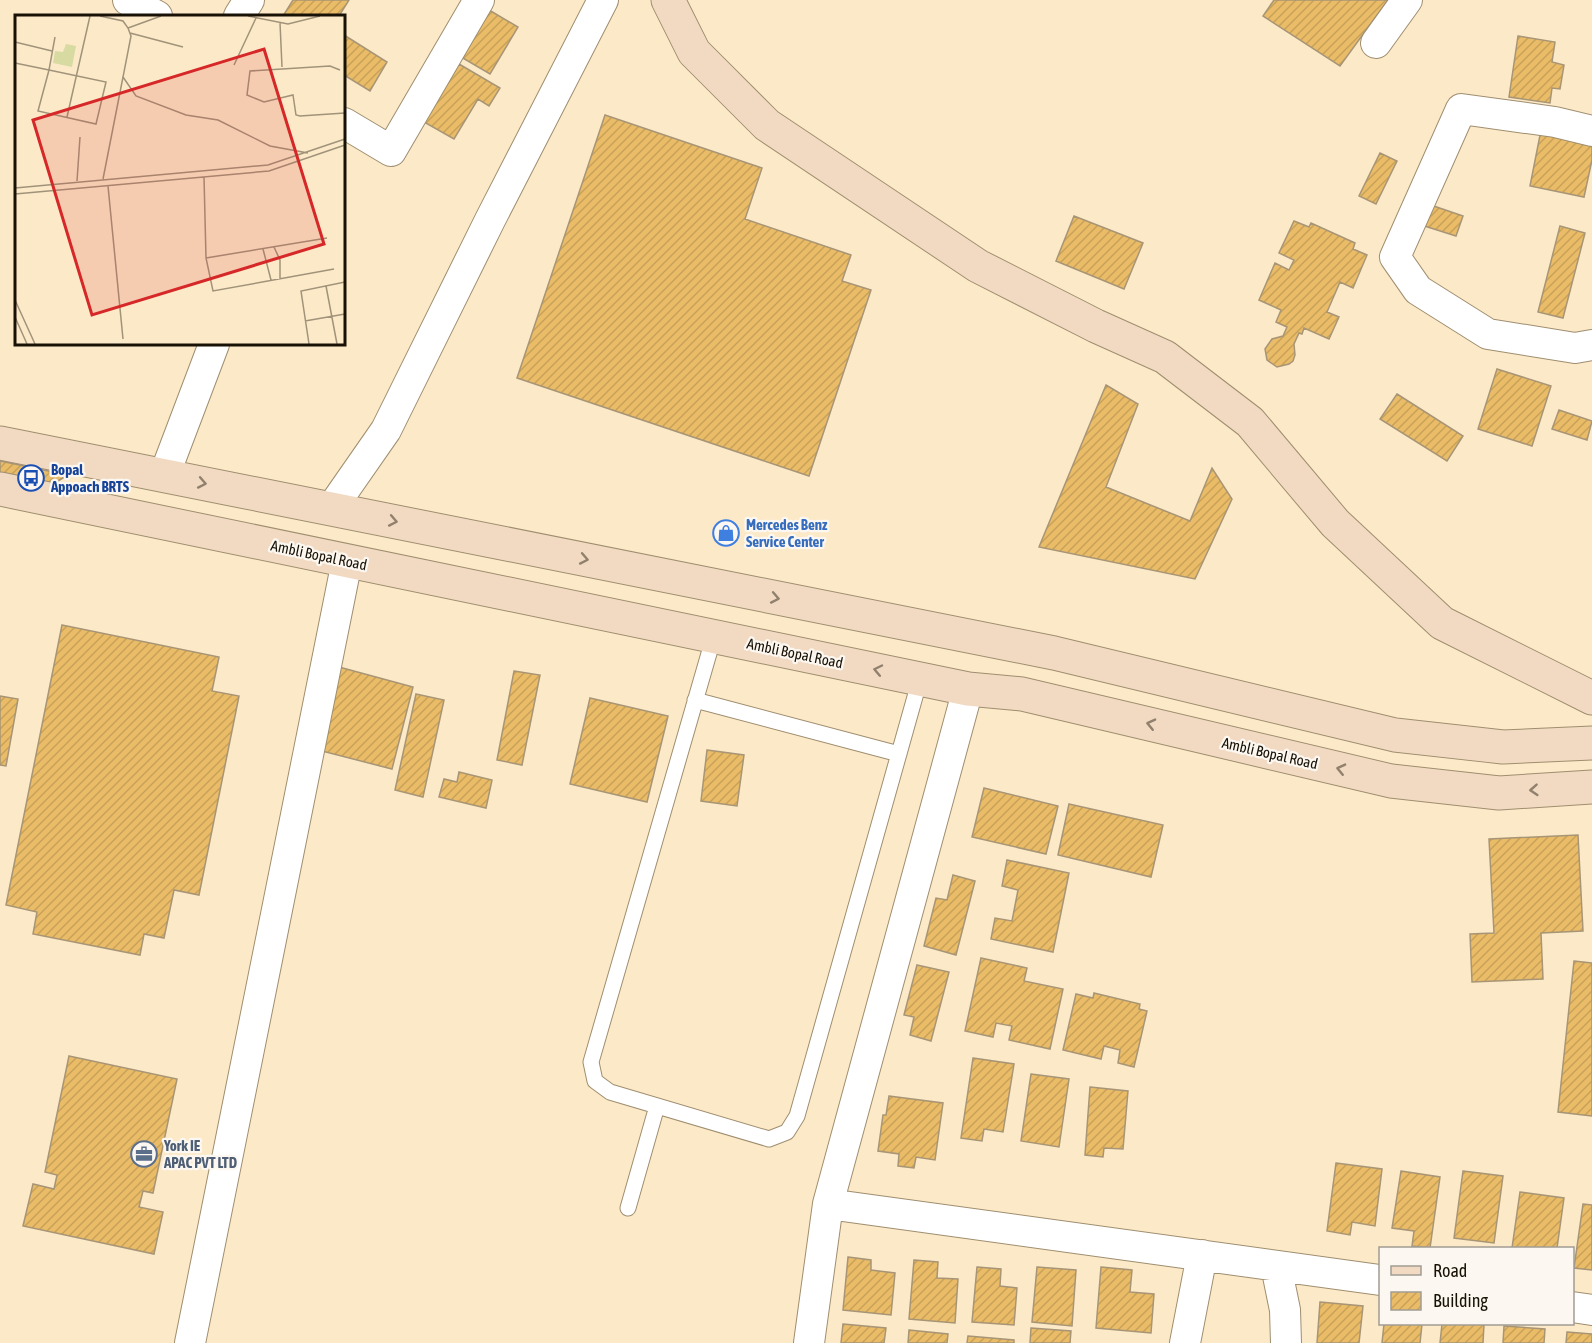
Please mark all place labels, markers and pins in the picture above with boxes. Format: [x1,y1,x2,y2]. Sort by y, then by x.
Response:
place label: Bopal Appoach BRTS [50,461,130,495]
bus stop icon: Bopal Appoach BRTS [16,463,46,493]
place label: Mercedes Benz Service Center [746,516,828,550]
shop icon: Mercedes Benz Service Center [711,518,741,548]
place label: York IE APAC PVT LTD [163,1137,237,1171]
office icon: York IE APAC PVT LTD [129,1139,159,1169]

